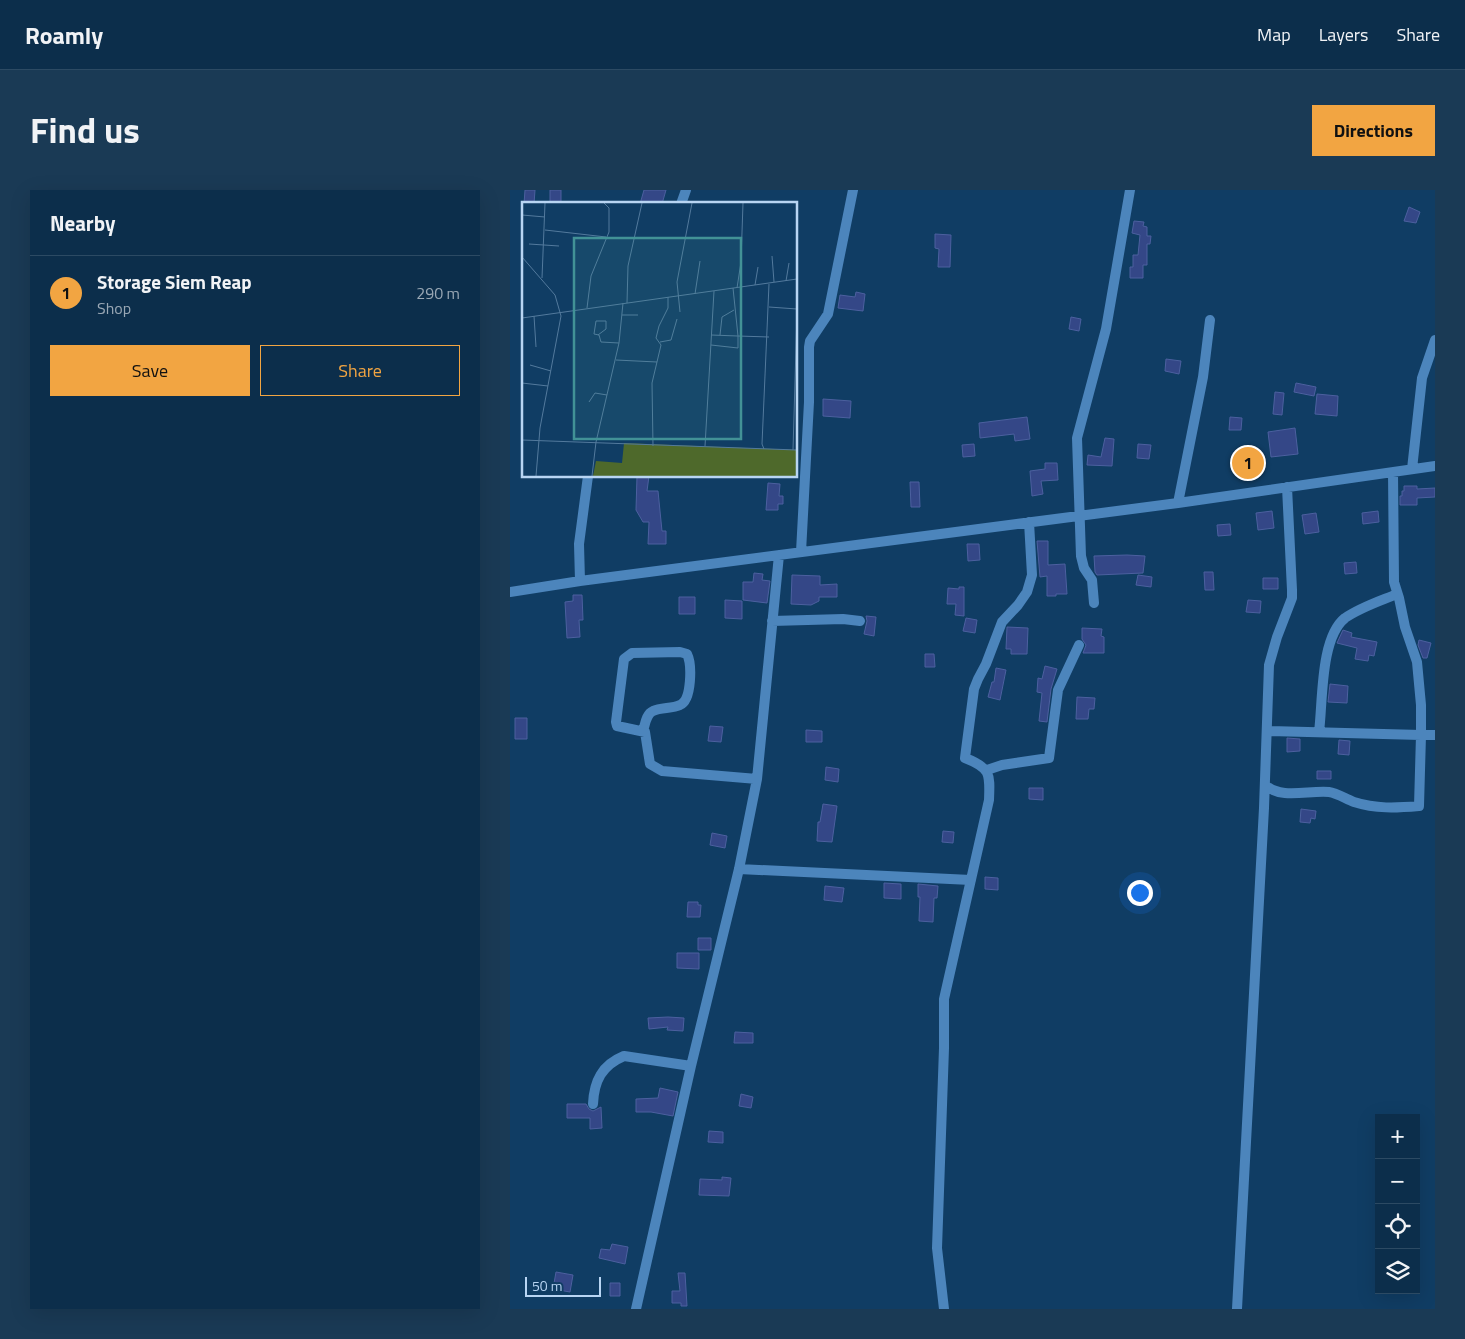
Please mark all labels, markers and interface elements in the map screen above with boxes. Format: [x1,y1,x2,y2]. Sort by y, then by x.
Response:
text: Roamly [25,17,103,53]
text: Map [1257,21,1291,48]
text: Layers [1319,21,1368,48]
text: Share [1396,21,1440,48]
text: Find us [30,103,140,157]
button: Directions [1312,105,1435,156]
inset map [522,202,798,478]
text: Nearby [50,207,115,239]
text: Storage Siem Reap [97,267,251,296]
text: 1 [62,281,70,305]
text: 290 m [416,281,460,305]
text: Shop [97,296,131,320]
button: Save [50,345,250,396]
button: Share [260,345,460,396]
pin: 1 [1232,444,1264,482]
your location [1127,880,1153,906]
map controls [1375,1114,1420,1294]
button: + [1375,1114,1420,1159]
button: − [1375,1159,1420,1204]
button: locate [1375,1204,1420,1249]
button: layers [1375,1249,1420,1294]
scale bar [525,1274,601,1297]
text: 50 m [532,1275,562,1296]

